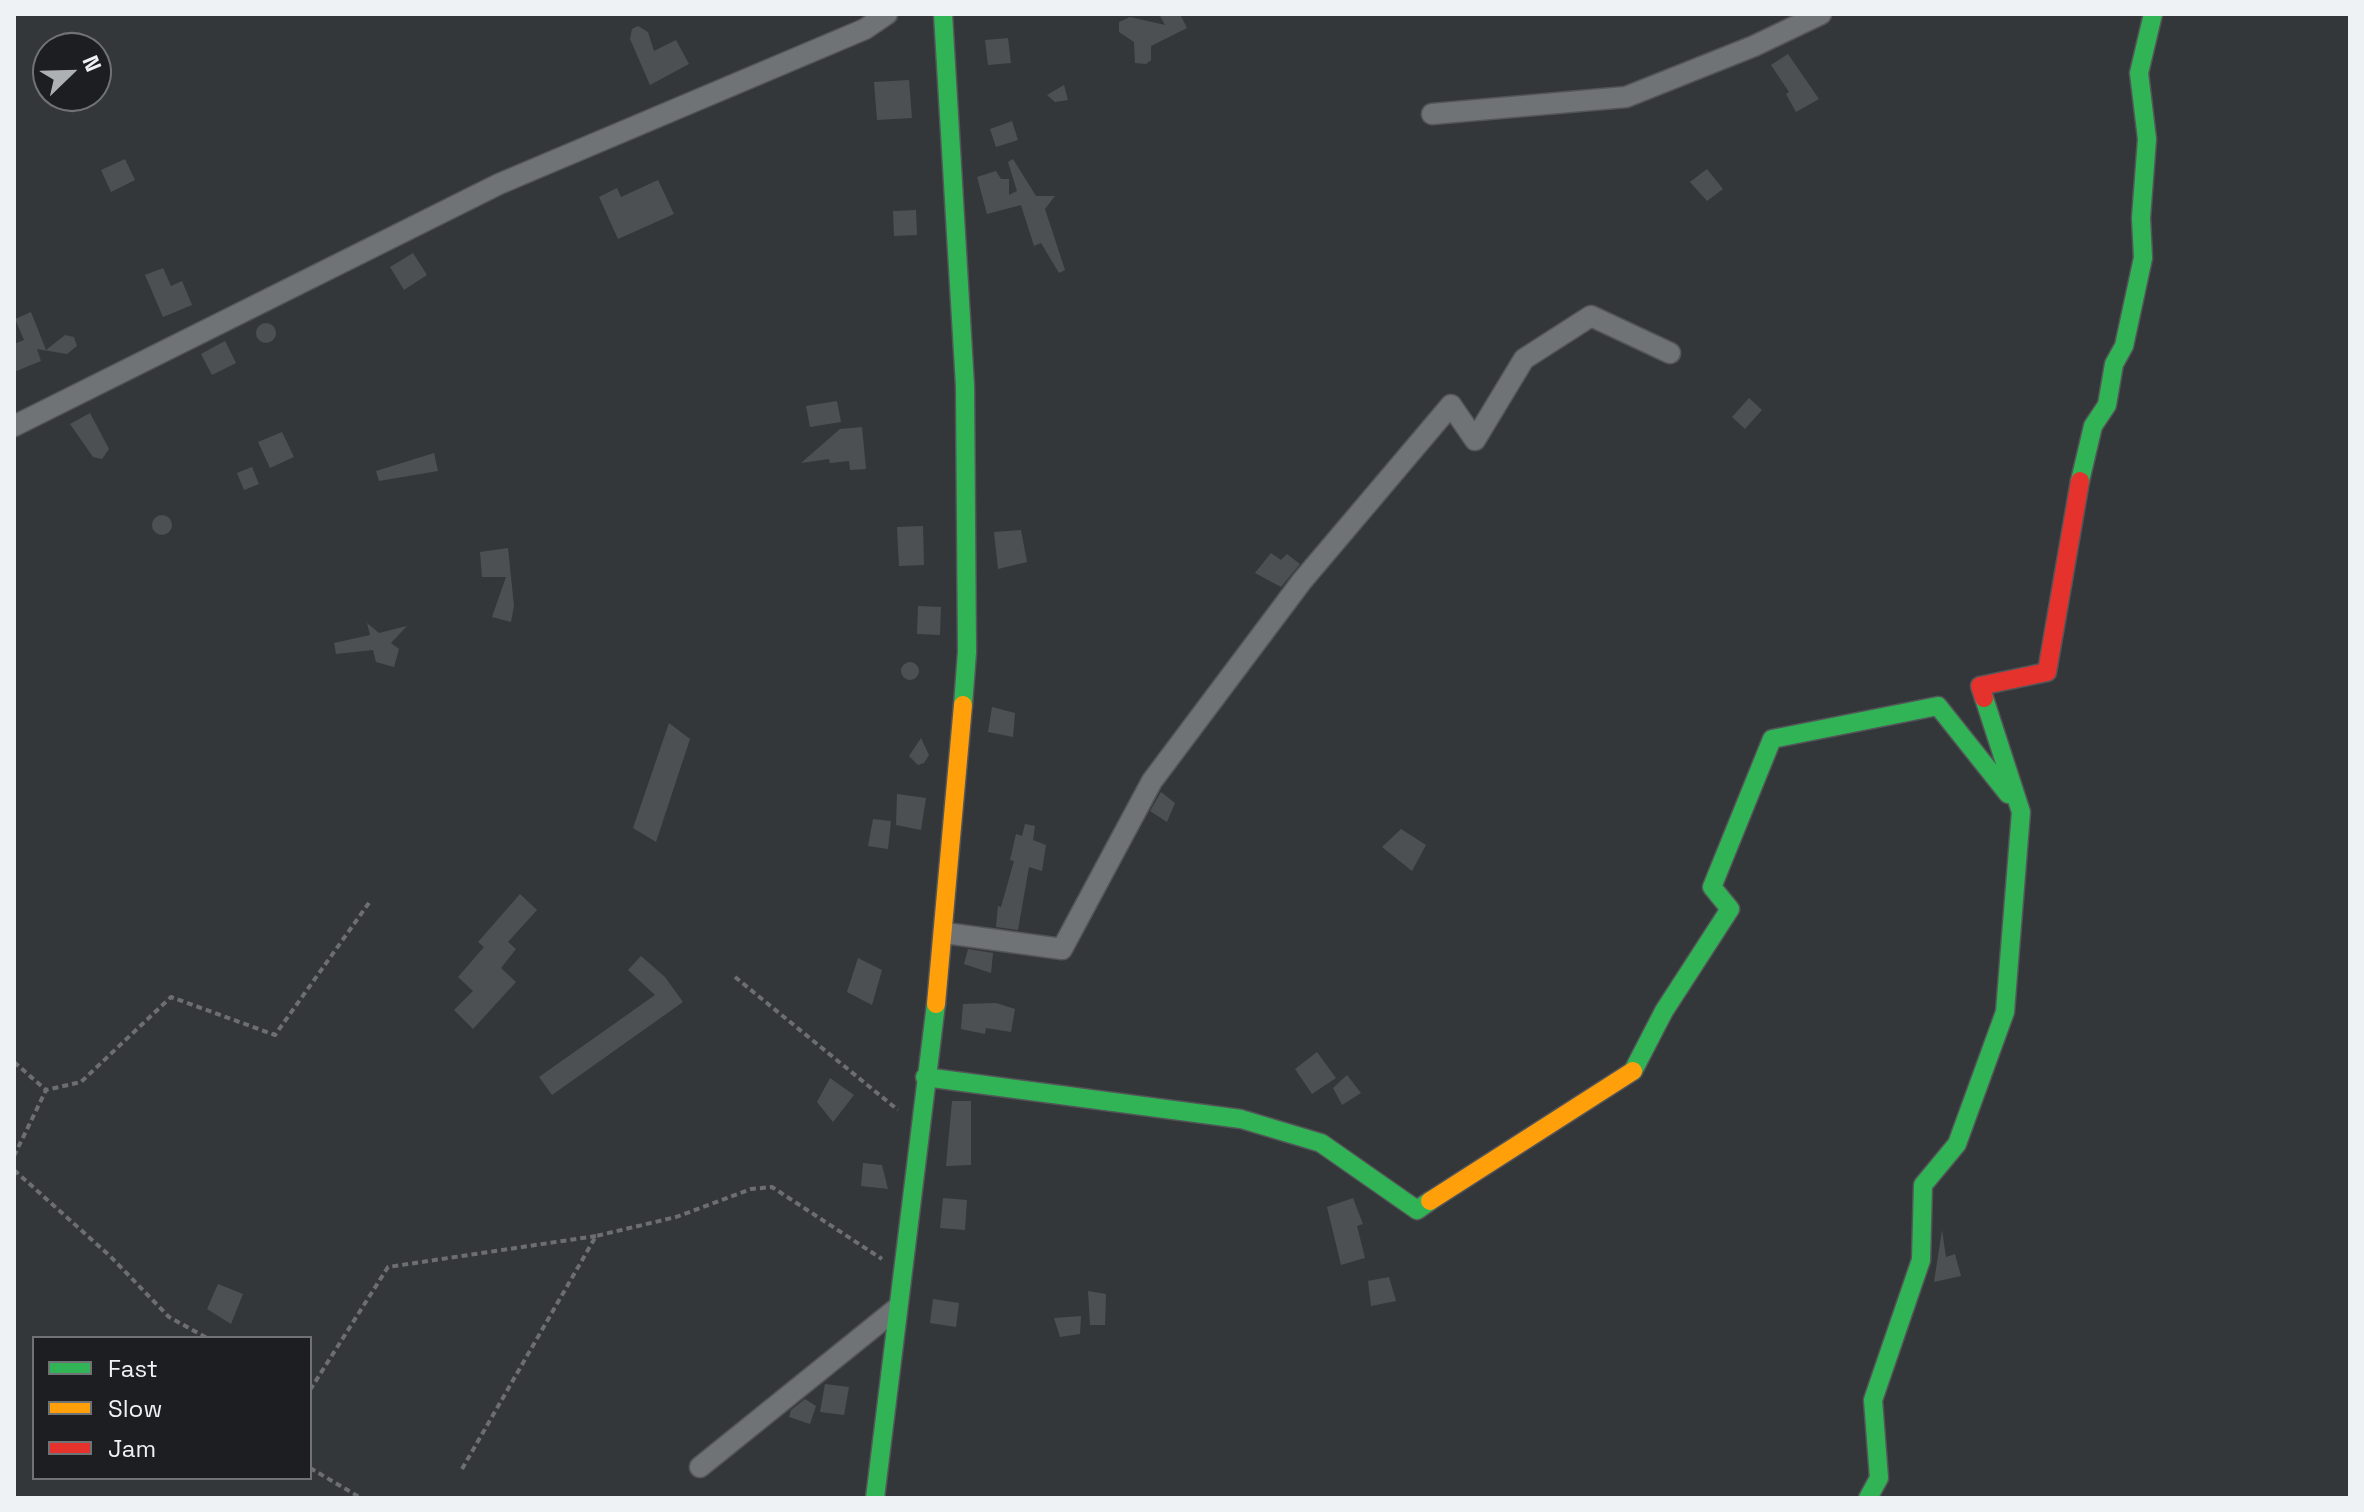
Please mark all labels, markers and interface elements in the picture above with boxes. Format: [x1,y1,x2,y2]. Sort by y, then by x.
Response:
north arrow [32,32,112,112]
text: N [76,51,108,76]
legend [32,1336,312,1480]
text: Fast [108,1353,158,1384]
text: Slow [108,1393,162,1424]
text: Jam [108,1433,156,1464]

